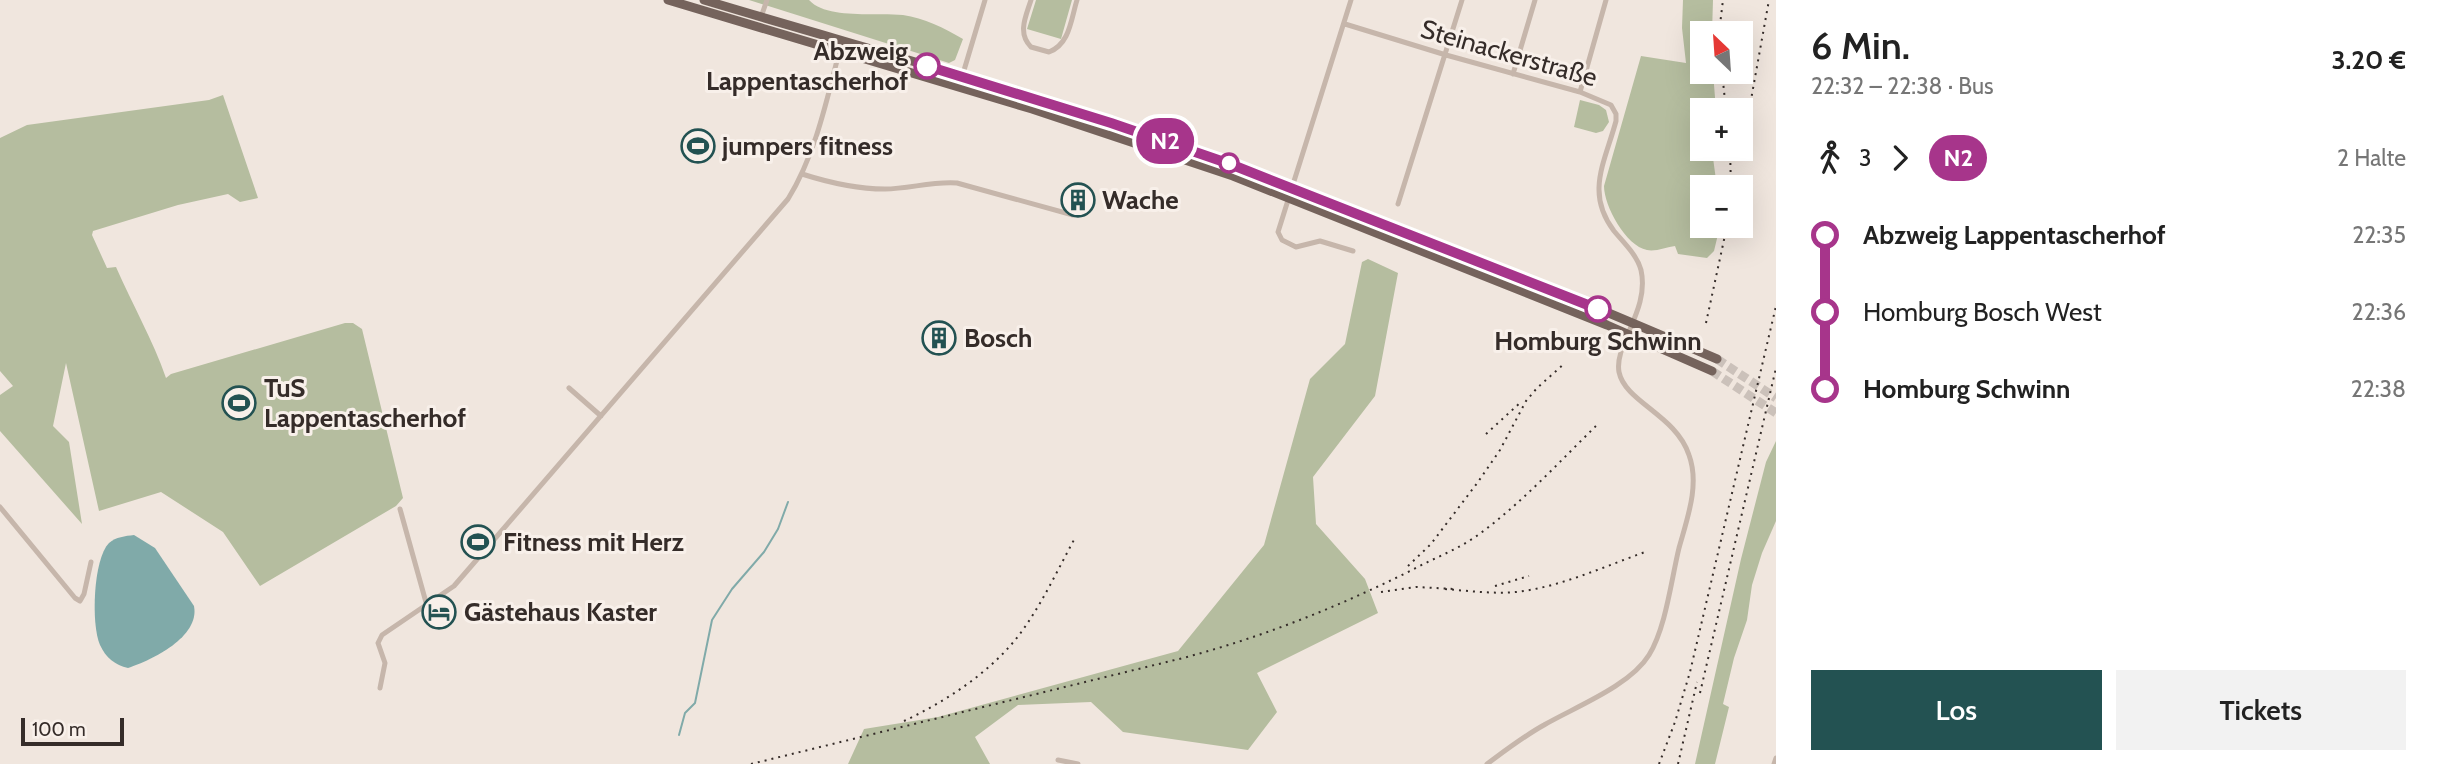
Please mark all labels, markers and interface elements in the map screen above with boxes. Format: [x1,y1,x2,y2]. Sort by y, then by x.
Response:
street label: Steinackerstraße [1417,13,1601,93]
north arrow [1690,21,1754,84]
map controls [1690,21,1753,238]
text: 6 Min. [1811,22,1910,69]
place label: Abzweig Lappentascherhof [706,35,908,97]
text: 3.20 € [2332,44,2406,76]
marker: Abzweig Lappentascherhof [914,53,940,79]
text: 22:32 – 22:38 · Bus [1811,72,1994,100]
button: + [1690,98,1753,161]
line badge: N2 [1134,118,1196,164]
text: N2 [1150,126,1180,155]
sports icon: jumpers fitness [679,127,717,165]
place label: jumpers fitness [721,130,893,162]
icon: walk [1811,139,1849,177]
icon: forward [1881,139,1919,177]
text: N2 [1943,143,1973,172]
text: 3 [1859,144,1871,172]
text: 2 Halte [2337,144,2406,172]
unlabelled marker [1219,153,1239,173]
button: − [1690,175,1753,238]
building icon: Wache [1059,181,1097,219]
place label: Wache [1102,184,1179,216]
text: Abzweig Lappentascherhof [1863,219,2166,251]
text: 22:35 [2352,221,2406,249]
marker: Homburg Schwinn [1585,296,1611,322]
text: Homburg Bosch West [1863,296,2102,328]
text: 22:36 [2352,298,2406,326]
building icon: Bosch [920,319,958,357]
place label: Bosch [964,322,1032,354]
place label: Homburg Schwinn [1494,325,1702,357]
place label: TuS Lappentascherhof [264,372,466,434]
text: Homburg Schwinn [1863,373,2070,405]
text: 22:38 [2351,375,2406,403]
sports icon: TuS Lappentascherhof [220,384,258,422]
sports icon: Fitness mit Herz [459,523,497,561]
place label: Fitness mit Herz [503,526,684,558]
hotel icon: Gästehaus Kaster [420,593,458,631]
place label: Gästehaus Kaster [464,596,657,628]
button: Los [1811,670,2102,750]
button: Tickets [2116,670,2406,750]
scale bar [21,715,124,747]
text: 100 m [32,718,86,741]

